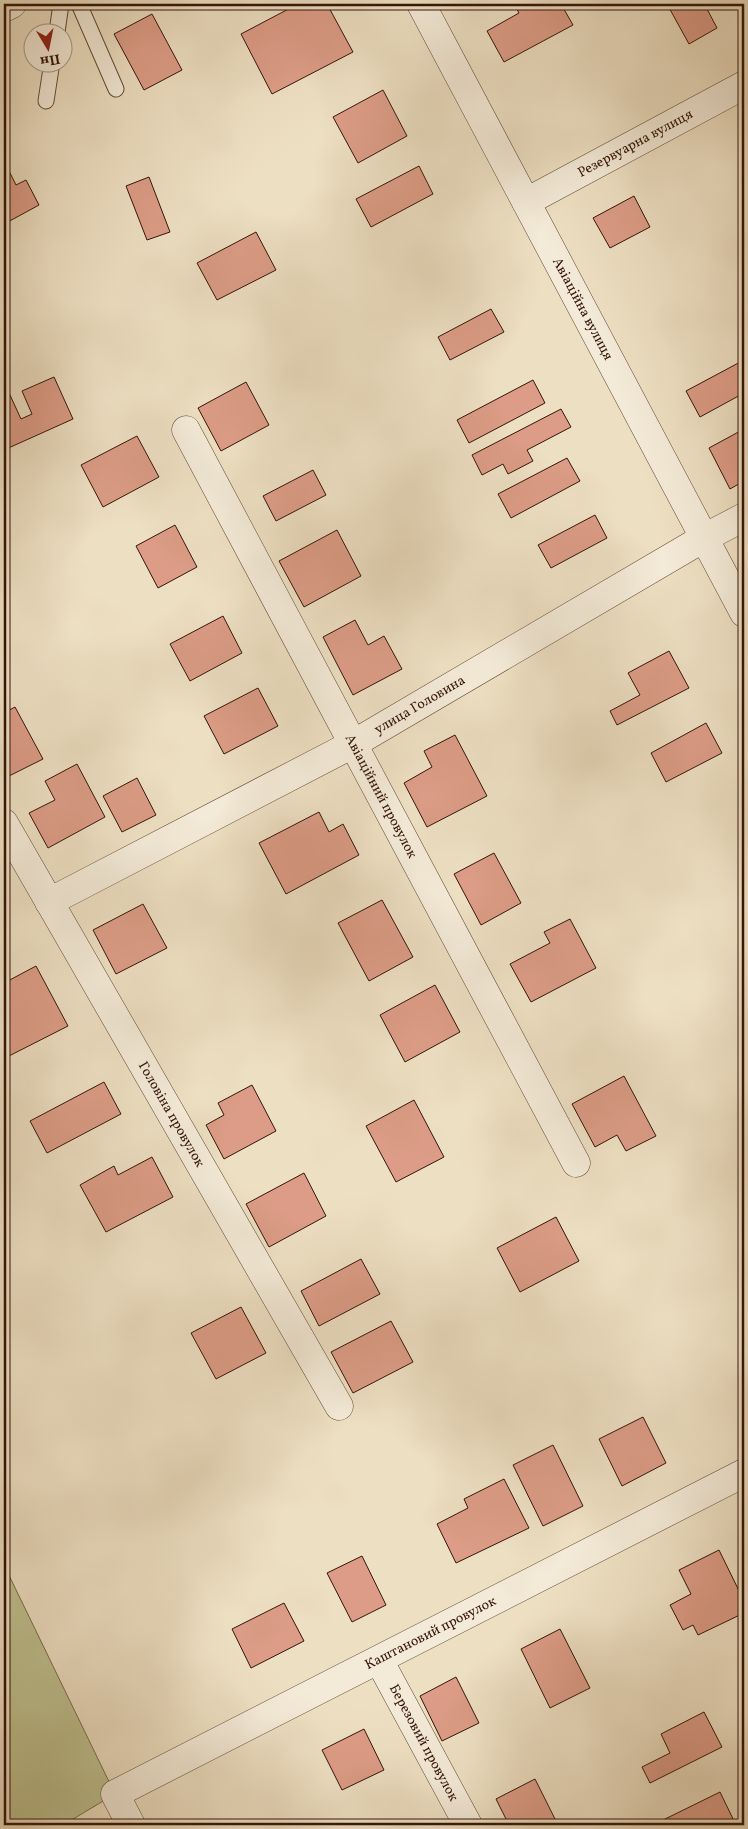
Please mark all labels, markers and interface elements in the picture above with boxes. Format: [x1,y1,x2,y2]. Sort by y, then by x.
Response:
north arrow [22,22,72,72]
text: Пн [39,48,61,70]
street label: Резервуарна вулиця [574,105,696,182]
street label: Авіаційна вулиця [548,254,618,364]
street label: улица Головина [371,671,469,739]
street label: Авіаційний провулок [340,731,422,862]
street label: Головіна провулок [134,1058,210,1171]
street label: Каштановий провулок [362,1591,500,1674]
street label: Березовий провулок [384,1681,463,1805]

